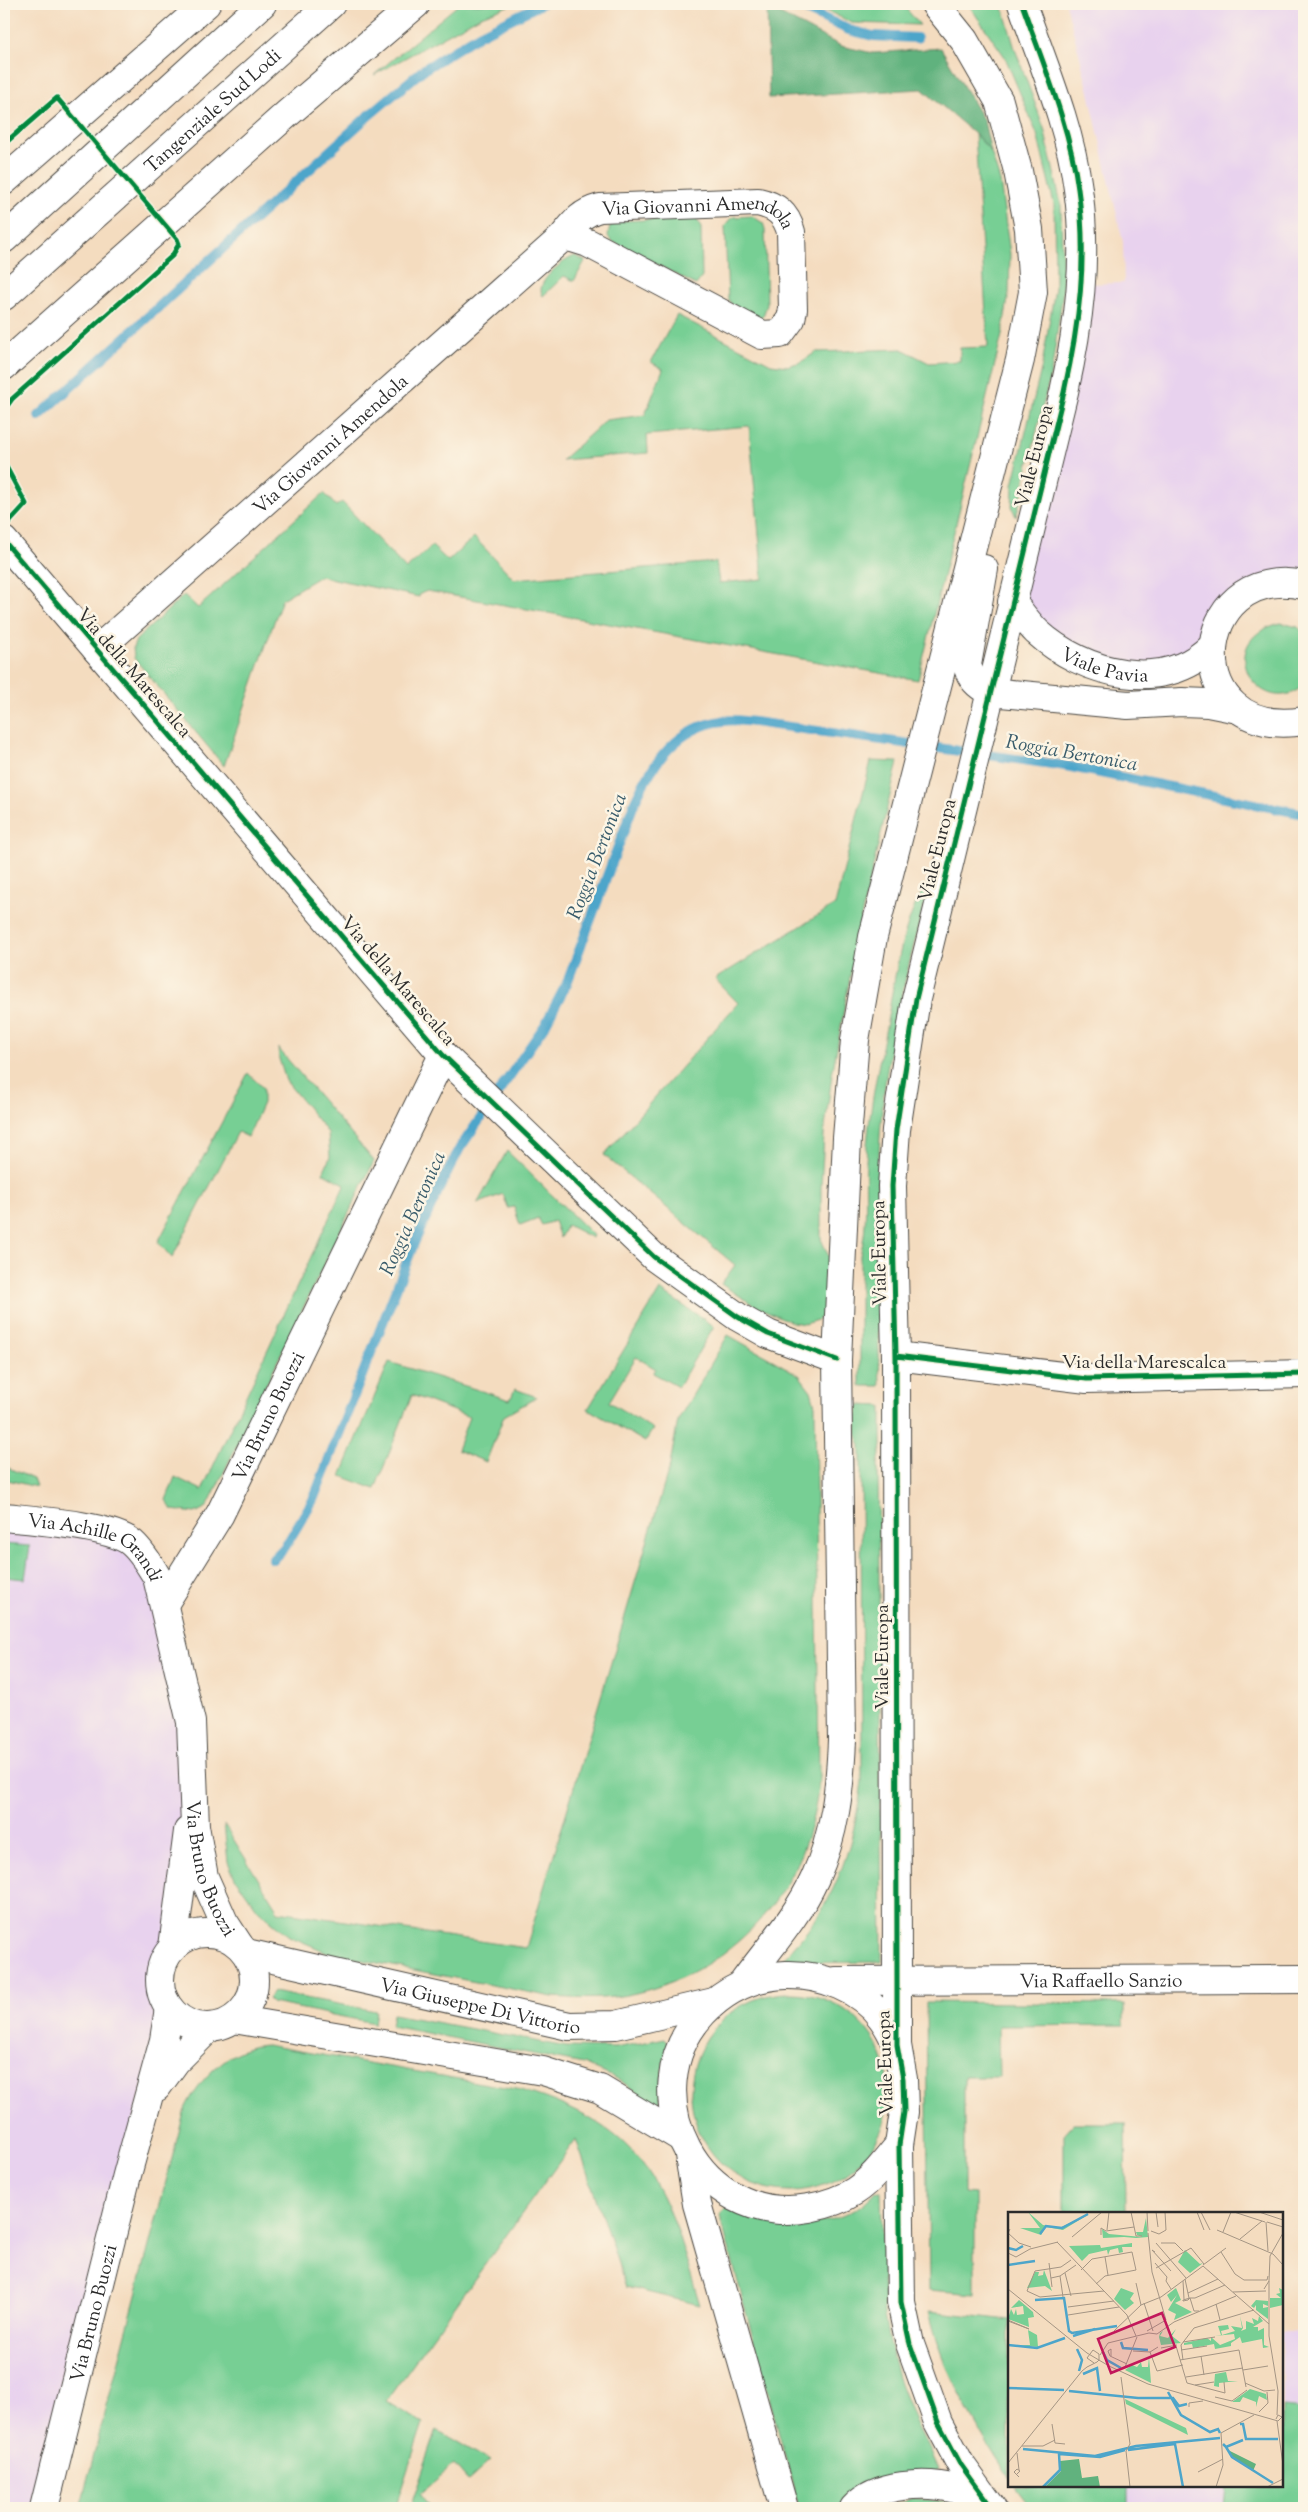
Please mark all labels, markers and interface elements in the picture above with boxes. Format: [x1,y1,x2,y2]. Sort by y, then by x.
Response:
street label: Tangenziale Sud Lodi [139,44,288,180]
street label: Via Giovanni Amendola [601,191,800,234]
street label: Via Giovanni Amendola [248,369,415,522]
street label: Viale Europa [1010,402,1061,511]
street label: Via della Marescalca [69,603,197,745]
street label: Viale Pavia [1055,642,1149,690]
water label: Roggia Bertonica [1003,729,1140,780]
water label: Roggia Bertonica [561,789,636,924]
street label: Viale Europa [913,796,964,905]
street label: Via della Marescalca [333,911,461,1053]
water label: Roggia Bertonica [374,1147,455,1281]
street label: Viale Europa [866,1200,895,1306]
street label: Via Bruno Buozzi [227,1348,313,1486]
street label: Via della Marescalca [1062,1350,1226,1377]
street label: Via Achille Grandi [26,1508,169,1584]
street label: Viale Europa [870,1604,897,1710]
street label: Via Bruno Buozzi [178,1800,241,1943]
street label: Via Raffaello Sanzio [1020,1969,1182,1996]
street label: Via Giuseppe Di Vittorio [377,1973,580,2042]
street label: Viale Europa [871,2010,902,2116]
inset map [1008,2212,1283,2487]
street label: Via Bruno Buozzi [65,2242,125,2385]

